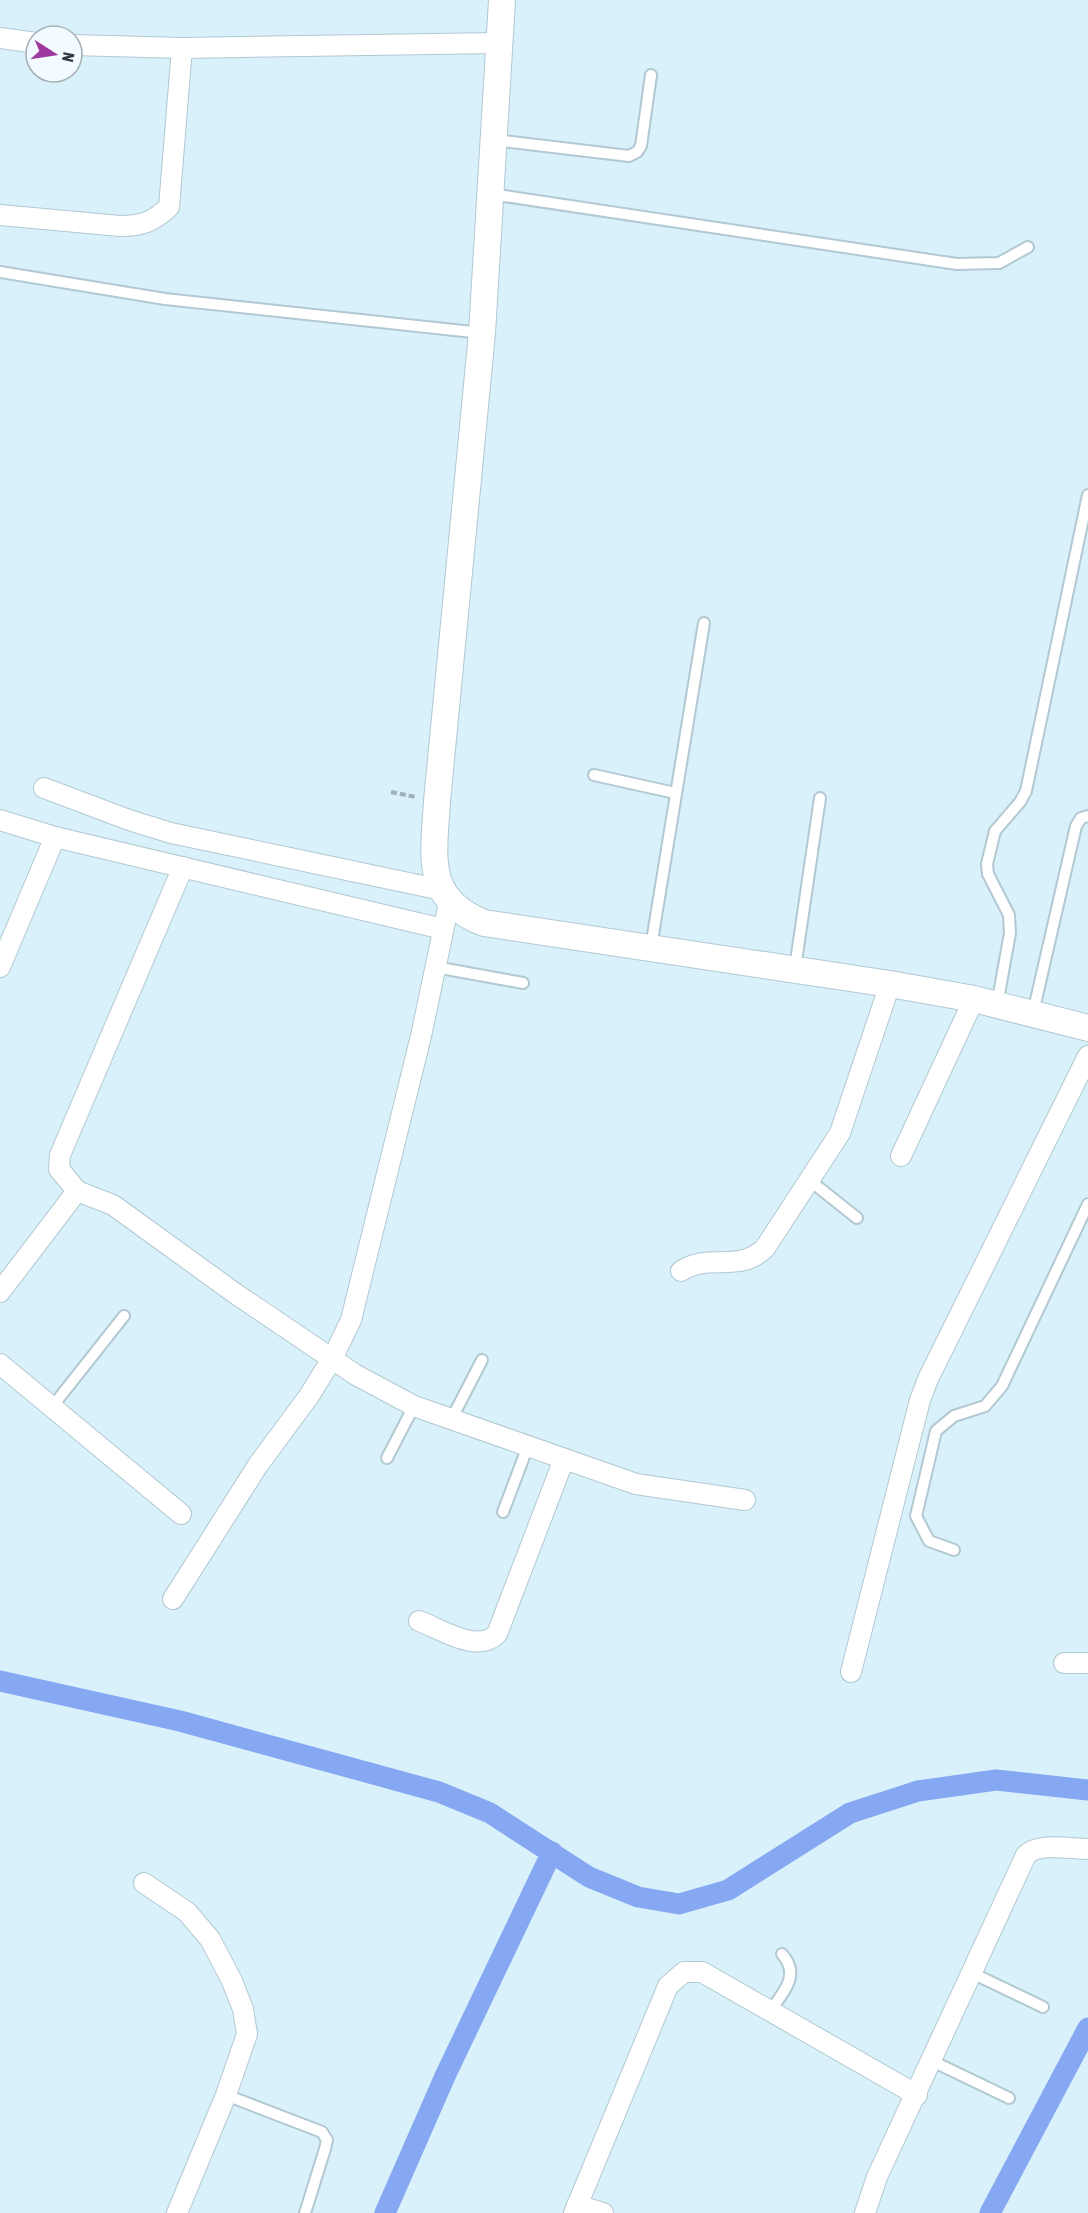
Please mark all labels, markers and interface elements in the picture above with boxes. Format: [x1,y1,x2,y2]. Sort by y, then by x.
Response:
north arrow [24,24,84,84]
text: N [59,51,78,64]

